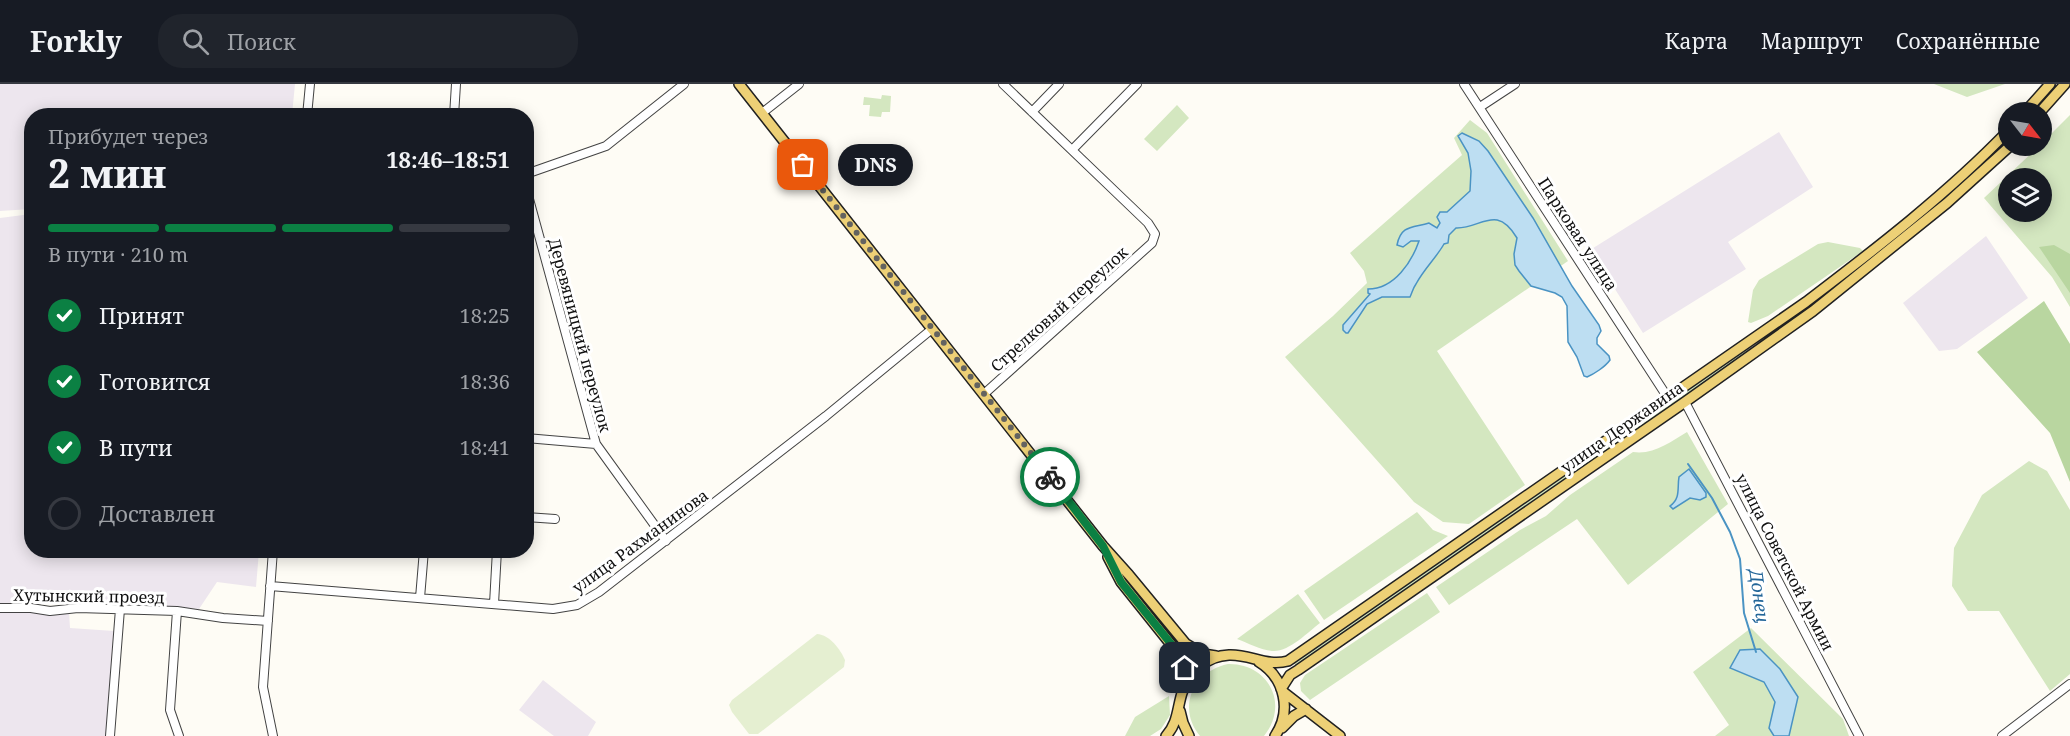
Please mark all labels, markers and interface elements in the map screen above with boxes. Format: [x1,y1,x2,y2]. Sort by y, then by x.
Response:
search box [158,14,578,68]
text: Forkly [30,22,122,60]
icon: search [179,25,212,58]
text: Поиск [227,26,296,56]
text: Карта [1665,27,1728,55]
text: Маршрут [1761,27,1863,55]
text: Сохранённые [1896,27,2040,55]
north arrow [1998,102,2052,156]
map controls [1998,102,2052,222]
text: Прибудет через [48,123,208,150]
pin [777,139,828,190]
text: 18:46–18:51 [386,144,510,174]
callout: DNS [839,144,914,186]
text: 2 мин [48,146,166,199]
icon: bag [786,148,819,181]
text: DNS [854,151,897,178]
button: layers [1998,168,2052,222]
street label: Парковая улица [1533,173,1623,295]
street label: Деревяницкий переулок [543,236,617,435]
text: В пути · 210 m [48,241,188,268]
street label: Стрелковый переулок [986,241,1133,377]
icon: check [48,299,81,332]
text: Принят [99,300,184,330]
text: 18:25 [460,302,510,329]
icon: check [48,365,81,398]
text: Готовится [99,366,211,396]
text: 18:36 [460,368,510,395]
street label: улица Державина [1556,376,1688,478]
icon: check [48,431,81,464]
text: В пути [99,432,173,462]
text: 18:41 [460,434,510,461]
courier [1020,447,1080,507]
icon: bike [1034,461,1067,494]
street label: улица Советской Армии [1731,470,1839,655]
street label: улица Рахманинова [567,484,713,598]
text: Доставлен [99,498,215,528]
water label: Донец [1744,566,1776,624]
street label: Хутынский проезд [13,584,165,608]
pin [1159,642,1210,693]
icon: home [1168,651,1201,684]

